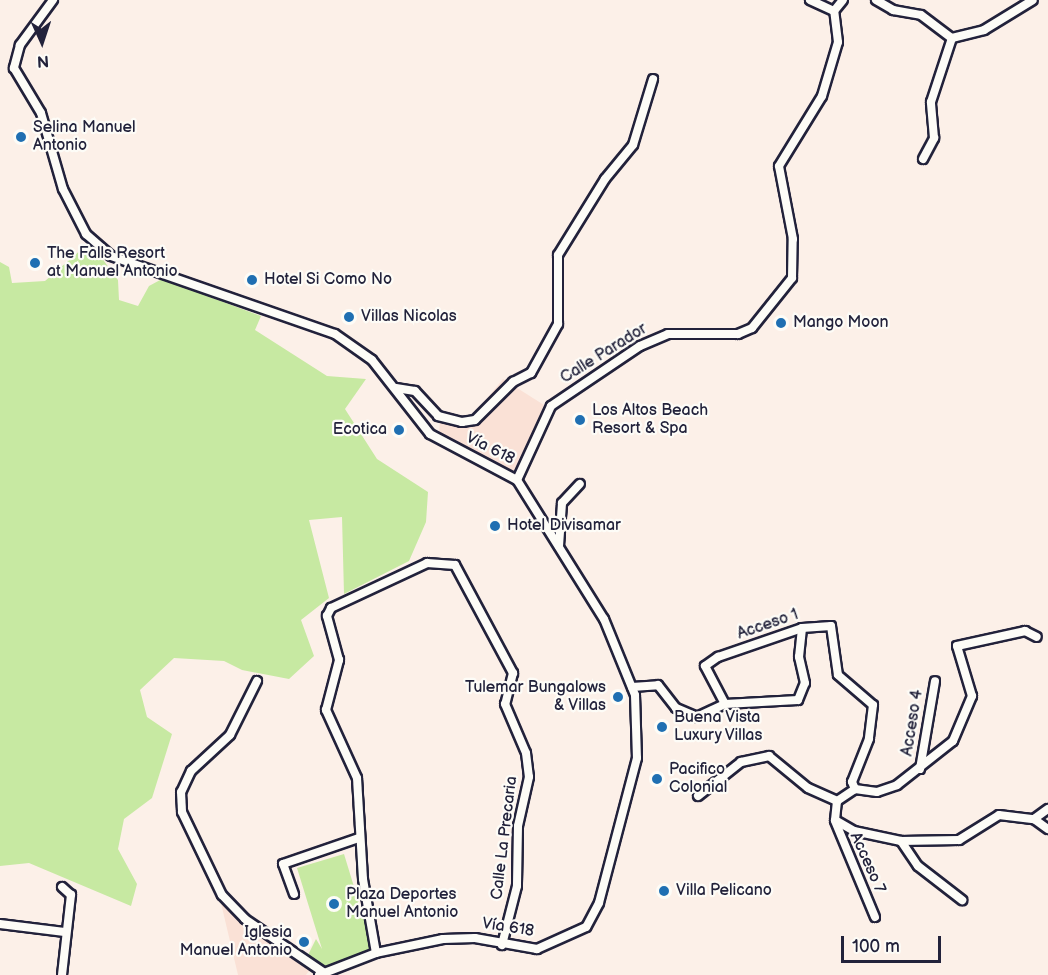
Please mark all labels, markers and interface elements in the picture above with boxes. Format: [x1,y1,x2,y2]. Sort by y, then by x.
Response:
north arrow [12,12,72,72]
text: N [36,51,49,70]
place label: Selina Manuel Antonio [33,118,136,156]
marker: Selina Manuel Antonio [14,130,28,144]
place label: The Falls Resort at Manuel Antonio [47,244,178,282]
marker: The Falls Resort at Manuel Antonio [28,256,42,270]
place label: Hotel Si Como No [264,270,392,290]
marker: Hotel Si Como No [245,273,259,287]
place label: Villas Nicolas [361,307,457,327]
marker: Villas Nicolas [342,310,356,324]
place label: Mango Moon [793,313,889,333]
marker: Mango Moon [774,316,788,330]
street label: Calle Parador [557,320,651,388]
place label: Los Altos Beach Resort & Spa [592,401,708,439]
marker: Los Altos Beach Resort & Spa [573,413,587,427]
place label: Ecotica [333,420,387,440]
marker: Ecotica [392,423,406,437]
street label: Vía 618 [462,429,518,469]
place label: Hotel Divisamar [507,516,621,536]
marker: Hotel Divisamar [488,519,502,533]
street label: Acceso 1 [735,606,801,644]
place label: Tulemar Bungalows & Villas [465,678,606,716]
street label: Acceso 4 [898,688,928,758]
marker: Tulemar Bungalows & Villas [611,690,625,704]
place label: Buena Vista Luxury Villas [674,708,764,746]
marker: Buena Vista Luxury Villas [655,720,669,734]
place label: Pacifico Colonial [669,760,727,798]
marker: Pacifico Colonial [650,772,664,786]
street label: Calle La Precaria [488,775,522,901]
street label: Acceso 7 [845,829,889,897]
place label: Villa Pelicano [676,881,772,901]
marker: Villa Pelicano [657,884,671,898]
place label: Plaza Deportes Manuel Antonio [346,885,458,923]
marker: Plaza Deportes Manuel Antonio [327,897,341,911]
street label: Vía 618 [481,914,535,942]
place label: Iglesia Manuel Antonio [180,923,292,961]
scale bar [844,924,944,962]
marker: Iglesia Manuel Antonio [297,935,311,949]
text: 100 m [852,936,900,957]

